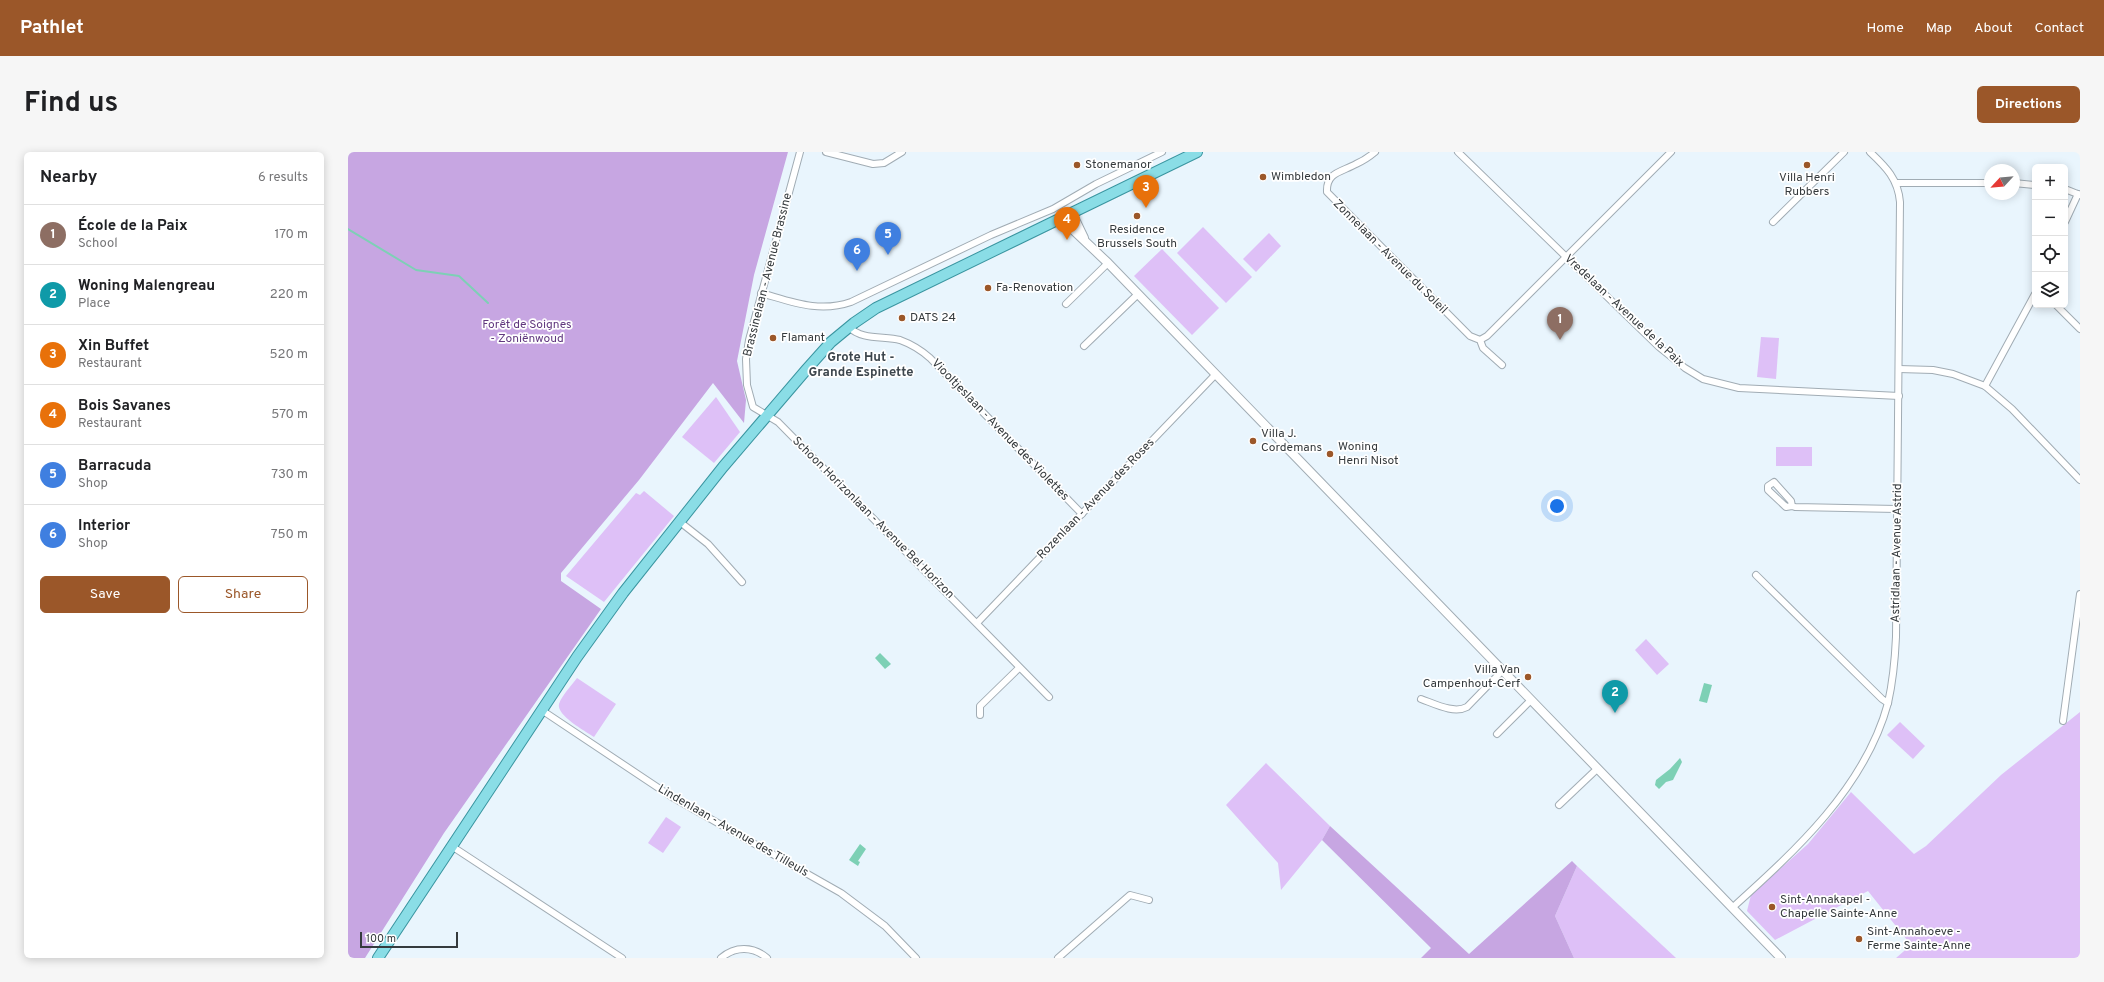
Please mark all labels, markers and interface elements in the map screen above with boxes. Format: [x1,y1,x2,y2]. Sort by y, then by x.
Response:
text: Pathlet [20,16,84,40]
text: Home [1867,20,1904,37]
text: Map [1926,20,1952,37]
text: About [1974,20,2013,37]
text: Contact [2035,20,2084,37]
text: Find us [24,86,118,122]
button: Directions [1977,86,2080,123]
place label: Stonemanor [1085,157,1152,173]
marker: Stonemanor [1072,160,1082,170]
marker: Villa Henri Rubbers [1802,160,1812,170]
north arrow [1984,164,2020,200]
map controls [2032,164,2068,308]
button: + [2032,164,2068,200]
text: Nearby [40,167,97,189]
place label: Wimbledon [1271,169,1331,185]
text: 6 results [258,170,308,186]
place label: Villa Henri Rubbers [1779,170,1835,200]
marker: Wimbledon [1258,172,1268,182]
pin: 3 [1133,175,1159,208]
street label: Brassinelaan - Avenue Brassine [740,191,796,359]
street label: Zonnelaan - Avenue du Soleil [1329,196,1451,318]
button: − [2032,200,2068,236]
pin: 4 [1054,207,1080,240]
marker: Residence Brussels South [1132,211,1142,221]
text: École de la Paix [78,217,188,236]
pin: 5 [875,222,901,255]
place label: Residence Brussels South [1097,222,1177,252]
text: 1 [50,227,56,243]
text: 170 m [274,227,308,243]
text: School [78,236,118,252]
button: locate [2032,236,2068,272]
pin: 6 [844,238,870,271]
street label: Vredelaan - Avenue de la Paix [1561,251,1687,371]
button: layers [2032,272,2068,308]
text: Woning Malengreau [78,277,215,296]
place label: Fa-Renovation [996,280,1073,296]
marker: Fa-Renovation [983,283,993,293]
text: 2 [49,287,57,303]
text: 220 m [270,287,308,303]
text: Place [78,296,110,312]
pin: 1 [1547,307,1573,340]
place label: DATS 24 [910,310,956,326]
marker: DATS 24 [897,313,907,323]
park label: Forêt de Soignes - Zoniënwoud [482,317,572,347]
place label: Flamant [781,330,825,346]
marker: Flamant [768,333,778,343]
text: Xin Buffet [78,337,149,356]
text: 3 [49,347,57,363]
text: 520 m [270,347,308,363]
district label: Grote Hut - Grande Espinette [808,350,914,381]
text: Restaurant [78,356,142,372]
street label: Viooltjeslaan - Avenue des Violettes [928,356,1072,504]
text: Bois Savanes [78,397,171,416]
text: 4 [49,407,57,423]
text: 570 m [271,407,308,423]
text: Restaurant [78,416,142,432]
place label: Villa J. Cordemans [1261,426,1322,456]
street label: Schoon Horizonlaan - Avenue Bel Horizon [788,433,958,603]
street label: Rozenlaan - Avenue des Roses [1034,435,1158,563]
marker: Villa J. Cordemans [1248,436,1258,446]
place label: Woning Henri Nisot [1338,439,1399,469]
marker: Woning Henri Nisot [1325,449,1335,459]
text: Barracuda [78,457,151,476]
text: 5 [49,467,57,483]
text: 730 m [271,467,308,483]
text: Shop [78,476,108,492]
street label: Astridlaan - Avenue Astrid [1888,483,1906,623]
your location [1547,496,1567,516]
text: Interior [78,517,130,536]
text: 6 [49,527,57,543]
text: 750 m [271,527,308,543]
text: Shop [78,536,108,552]
button: Save [40,576,170,613]
button: Share [178,576,308,613]
place label: Villa Van Campenhout-Cerf [1423,662,1520,692]
marker: Villa Van Campenhout-Cerf [1523,672,1533,682]
pin: 2 [1602,680,1628,713]
street label: Lindenlaan - Avenue des Tilleuls [655,781,811,881]
place label: Sint-Annakapel - Chapelle Sainte-Anne [1780,892,1897,922]
marker: Sint-Annakapel - Chapelle Sainte-Anne [1767,902,1777,912]
place label: Sint-Annahoeve - Ferme Sainte-Anne [1867,924,1971,954]
scale bar [360,930,458,949]
text: 100 m [366,932,396,946]
marker: Sint-Annahoeve - Ferme Sainte-Anne [1854,934,1864,944]

